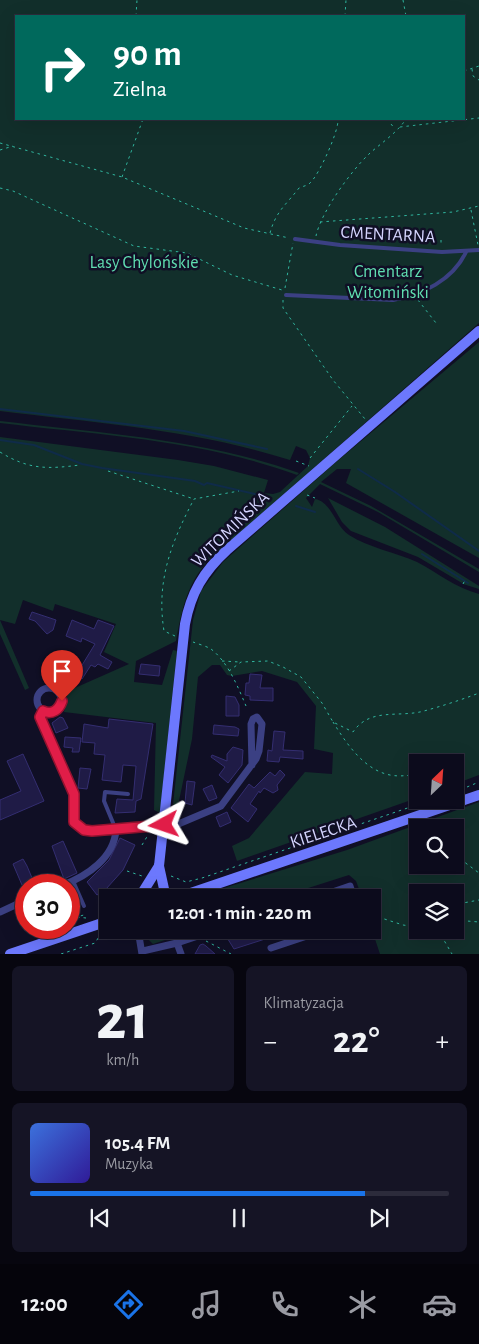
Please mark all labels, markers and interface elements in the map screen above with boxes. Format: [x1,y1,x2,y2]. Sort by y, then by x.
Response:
icon: right [30,35,95,100]
text: 90 m [113,37,182,72]
text: Zielna [113,78,167,100]
street label: CMENTARNA [340,224,437,247]
park label: Lasy Chylońskie [89,254,199,272]
park label: Cmentarz Witomiński [347,263,429,302]
street label: WITOMIŃSKA [186,486,273,571]
pin [41,650,83,701]
icon: arrive [48,657,76,685]
north arrow [409,754,464,809]
map controls [409,754,464,939]
position arrow [137,798,189,850]
street label: KIELECKA [288,814,359,852]
button: search [409,819,464,874]
speed limit sign: 30 [15,874,80,939]
button: layers [409,884,464,939]
text: 12:01 · 1 min · 220 m [168,904,312,923]
text: 21 [96,986,150,1051]
text: Klimatyzacja [264,995,344,1011]
text: 22° [333,1022,380,1060]
text: − [264,1028,277,1056]
text: + [436,1028,449,1056]
text: km/h [106,1052,139,1068]
text: 105.4 FM [105,1134,170,1153]
text: Muzyka [105,1156,153,1172]
icon: previous [86,1204,114,1232]
icon: pause [225,1204,253,1232]
icon: next [365,1204,393,1232]
icon: directions [111,1287,146,1322]
icon: music [189,1287,224,1322]
icon: phone [267,1287,302,1322]
icon: climate [345,1287,380,1322]
icon: car [422,1287,457,1322]
text: 12:00 [21,1293,68,1315]

